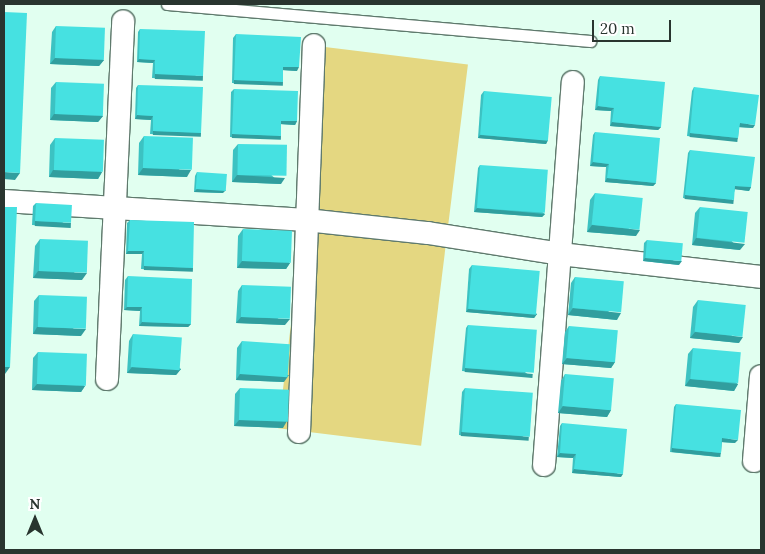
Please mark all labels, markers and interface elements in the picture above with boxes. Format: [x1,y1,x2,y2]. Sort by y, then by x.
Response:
scale bar [595,10,674,42]
text: 20 m [600,19,635,38]
north arrow [10,494,60,544]
text: N [30,495,40,513]

